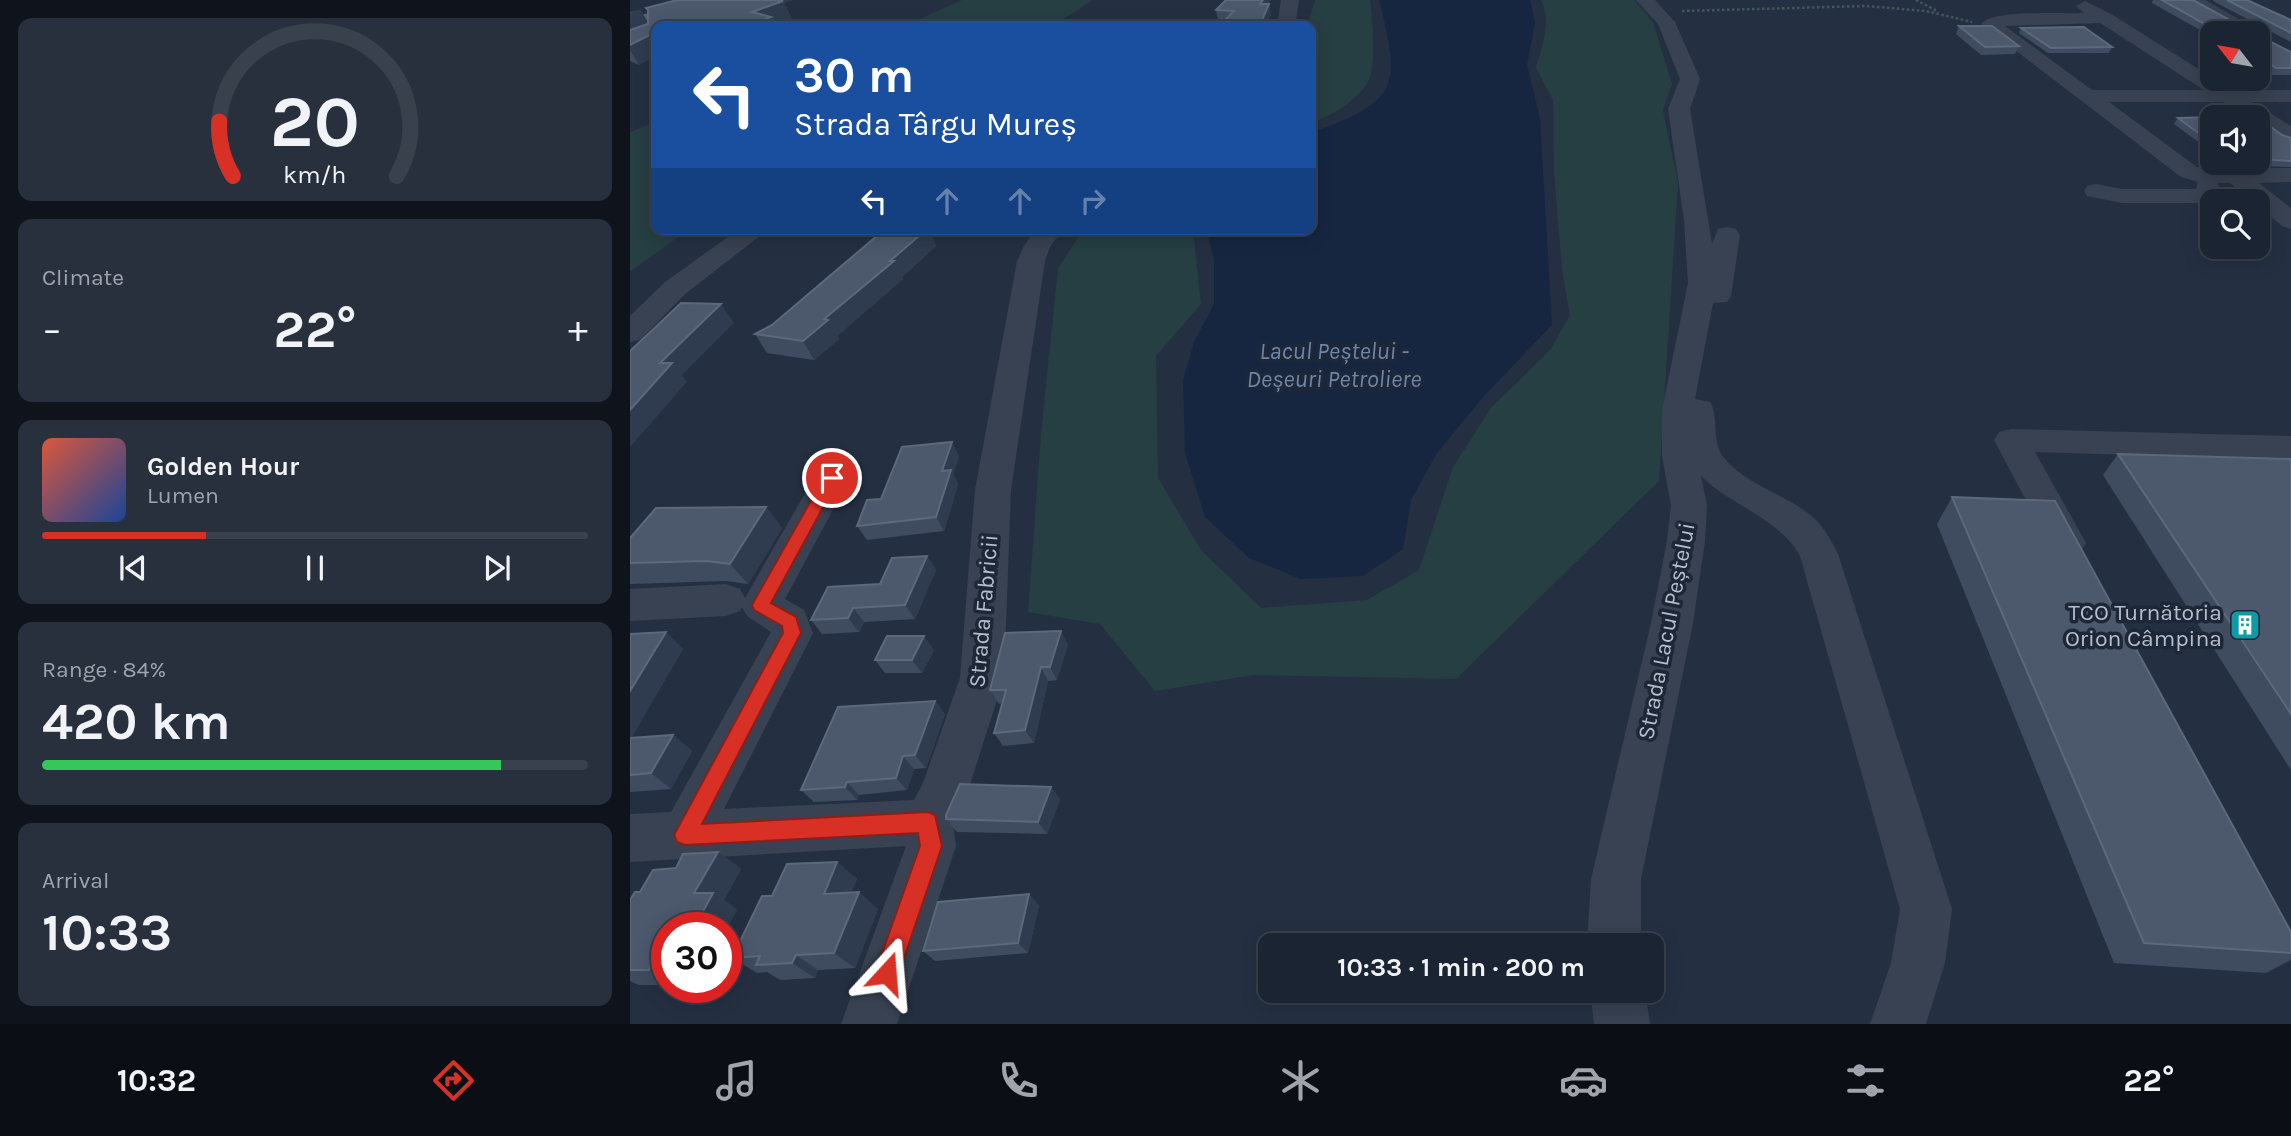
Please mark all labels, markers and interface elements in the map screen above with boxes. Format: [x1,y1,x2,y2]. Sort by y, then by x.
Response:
north arrow [2200,21,2270,91]
map controls [2200,21,2270,259]
text: 30 m [794,47,914,104]
icon: left [679,49,770,140]
text: 20 [270,79,360,164]
button: sound [2200,105,2270,175]
text: Strada Târgu Mureș [794,106,1077,143]
text: km/h [283,159,347,188]
icon: left [855,182,893,220]
icon: ahead [928,182,966,220]
icon: ahead [1001,182,1039,220]
icon: right [1074,182,1112,220]
button: search [2200,189,2270,259]
text: Climate [42,264,124,291]
text: 22° [273,299,357,360]
text: − [42,307,62,352]
text: + [568,307,588,352]
water label: Lacul Peștelui - Deșeuri Petroliere [1247,337,1421,393]
pin [802,448,862,508]
text: Golden Hour [147,451,299,482]
icon: arrive [813,459,851,497]
text: Lumen [147,482,219,509]
street label: Strada Lacul Peștelui [1632,520,1701,742]
street label: Strada Fabricii [963,533,1004,689]
icon: previous [114,549,152,587]
icon: pause [296,549,334,587]
icon: next [478,549,516,587]
place label: TCO Turnătoria Orion Câmpina [2065,599,2222,652]
building icon: TCO Turnătoria Orion Câmpina [2228,608,2262,642]
text: Range · 84% [42,656,166,683]
text: 420 km [42,691,231,752]
text: Arrival [42,867,109,894]
text: 10:33 [42,902,172,963]
speed limit sign: 30 [651,912,742,1003]
position arrow [850,936,924,1010]
text: 10:33 · 1 min · 200 m [1337,952,1585,983]
icon: directions [429,1056,478,1105]
icon: music [712,1056,761,1105]
icon: phone [994,1056,1043,1105]
icon: climate [1276,1056,1325,1105]
icon: car [1559,1056,1608,1105]
icon: filters [1841,1056,1890,1105]
text: 10:32 [117,1062,196,1099]
text: 22° [2123,1062,2174,1099]

